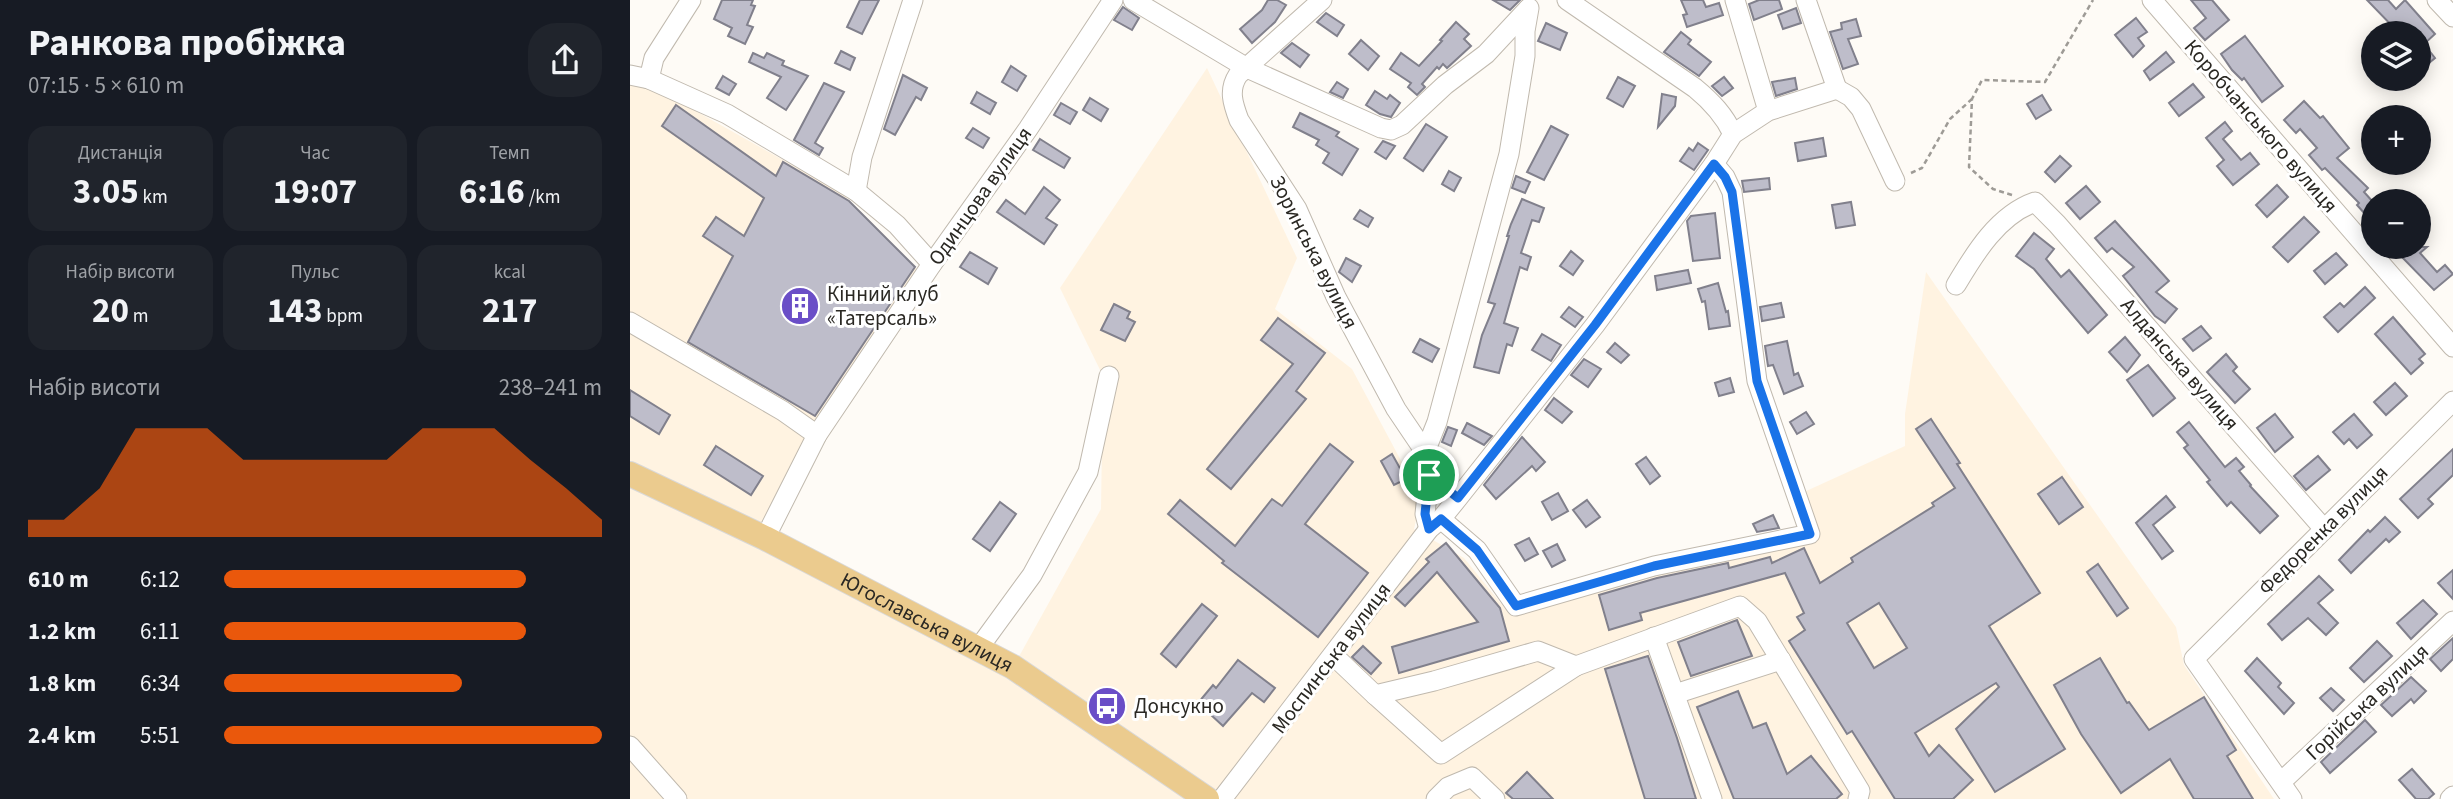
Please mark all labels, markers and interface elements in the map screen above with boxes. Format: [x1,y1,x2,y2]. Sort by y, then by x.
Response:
text: Ранкова пробіжка [28,16,346,70]
map controls [2361,21,2431,259]
button: layers [2361,21,2431,91]
button: share [528,23,602,97]
street label: Коробчанського вулиця [2177,33,2345,219]
text: 07:15 · 5 × 610 m [28,69,184,102]
button: + [2361,105,2431,175]
street label: Одинцова вулиця [921,121,1039,271]
text: Дистанція [78,140,163,167]
text: Час [300,140,330,167]
text: Темп [489,140,530,167]
text: 3.05 [73,167,139,217]
text: 19:07 [273,167,357,217]
text: 6:16 [459,167,525,217]
street label: Зоринська вулиця [1262,170,1366,334]
text: km [139,184,168,211]
text: /km [525,184,560,211]
button: − [2361,189,2431,259]
text: Набір висоти [66,259,175,286]
text: Пульс [290,259,340,286]
text: kcal [494,259,526,286]
place label: Кінний клуб «Татерсаль» [827,279,939,333]
building icon: Кінний клуб «Татерсаль» [779,285,821,327]
text: 20 [92,286,129,336]
text: 143 [267,286,322,336]
text: 217 [482,286,537,336]
street label: Алданська вулиця [2114,291,2246,437]
text: m [129,303,149,330]
text: bpm [322,303,363,330]
text: Набір висоти [28,371,160,404]
text: 238–241 m [499,371,602,404]
pin [1399,445,1459,505]
icon: arrive [1410,456,1448,494]
street label: Федоренка вулиця [2251,458,2395,602]
text: 610 m [28,563,89,596]
text: 6:12 [140,563,180,596]
street label: Югославська вулиця [835,565,1019,680]
street label: Моспинська вулиця [1264,576,1398,740]
text: 1.2 km [28,615,96,648]
text: 6:11 [140,615,180,648]
street label: Горійська вулиця [2299,637,2435,767]
text: 1.8 km [28,667,96,700]
text: 6:34 [140,667,180,700]
bus stop icon: Донсукно [1086,685,1128,727]
place label: Донсукно [1134,691,1224,721]
text: 2.4 km [28,719,96,752]
text: 5:51 [140,719,180,752]

